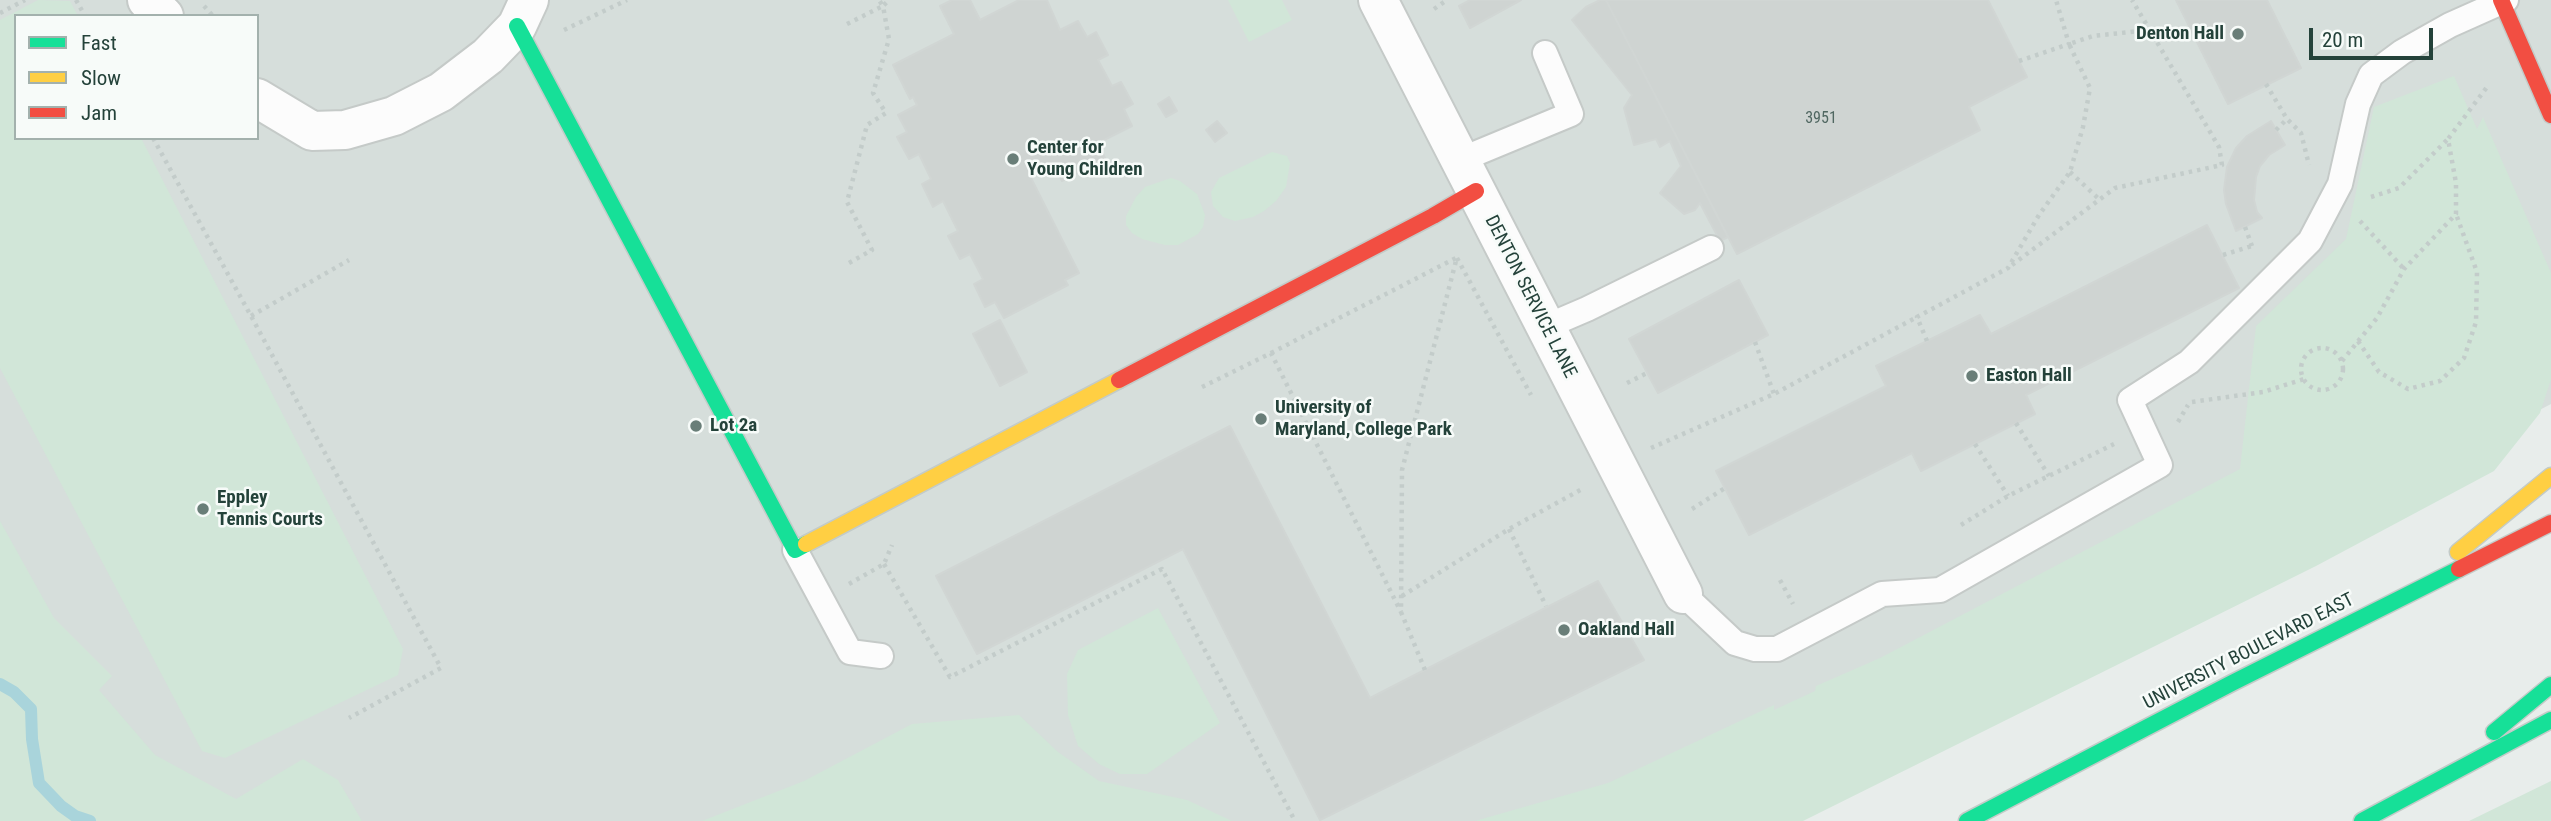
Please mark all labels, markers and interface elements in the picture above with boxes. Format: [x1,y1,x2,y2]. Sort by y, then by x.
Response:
legend [14,14,259,140]
scale bar [2313,14,2437,58]
place label: Denton Hall [2136,23,2224,45]
marker: Denton Hall [2230,26,2246,42]
text: 20 m [2322,28,2363,52]
text: Fast [81,31,117,55]
text: Slow [81,66,121,90]
text: Jam [81,101,117,125]
house number: 3951 [1805,109,1837,129]
place label: Center for Young Children [1027,137,1143,181]
marker: Center for Young Children [1005,151,1021,167]
street label: DENTON SERVICE LANE [1479,212,1581,382]
place label: Easton Hall [1986,365,2072,387]
marker: Easton Hall [1964,368,1980,384]
place label: University of Maryland, College Park [1275,397,1452,441]
marker: University of Maryland, College Park [1253,411,1269,427]
place label: Lot 2a [710,415,757,437]
marker: Lot 2a [688,418,704,434]
place label: Eppley Tennis Courts [217,487,323,531]
marker: Eppley Tennis Courts [195,501,211,517]
street label: UNIVERSITY BOULEVARD EAST [2140,589,2358,715]
place label: Oakland Hall [1578,619,1675,641]
marker: Oakland Hall [1556,622,1572,638]

